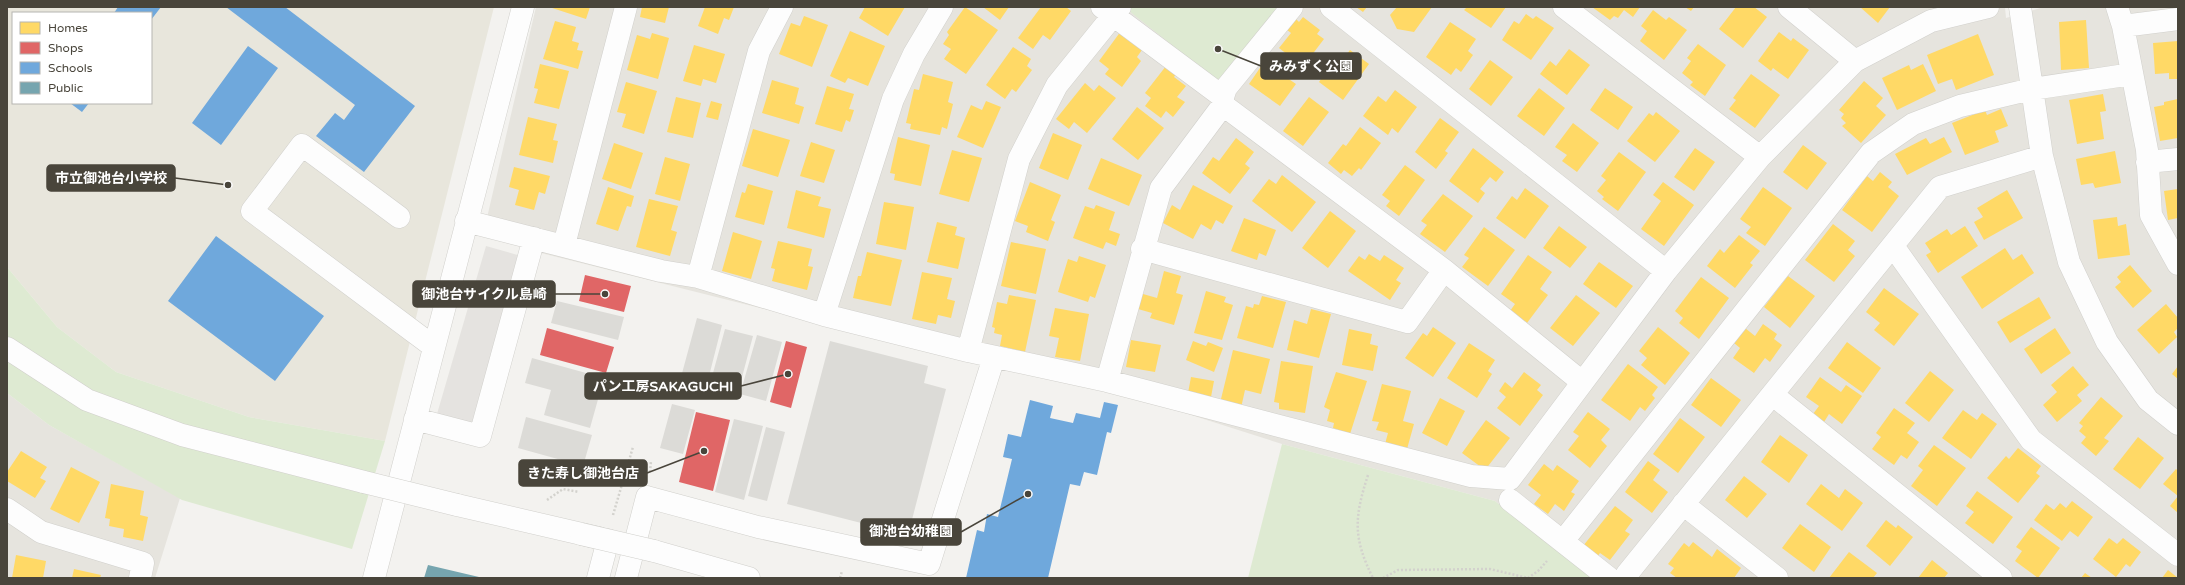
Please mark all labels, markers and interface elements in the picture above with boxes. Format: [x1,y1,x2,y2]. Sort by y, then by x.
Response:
legend [12,12,152,104]
text: Homes [48,21,88,35]
text: Shops [48,41,83,55]
callout: みみずく公園 [1261,53,1361,79]
text: みみずく公園 [1269,58,1353,75]
text: Schools [48,61,93,75]
text: Public [48,81,83,95]
callout: 市立御池台小学校 [47,165,175,191]
text: 市立御池台小学校 [55,170,167,187]
callout: 御池台サイクル島崎 [413,281,555,307]
text: 御池台サイクル島崎 [421,286,547,303]
callout: パン工房SAKAGUCHI [585,373,741,399]
text: パン工房SAKAGUCHI [593,378,733,395]
callout: きた寿し御池台店 [519,460,647,486]
text: きた寿し御池台店 [527,465,639,482]
callout: 御池台幼稚園 [861,519,961,545]
text: 御池台幼稚園 [869,523,953,540]

